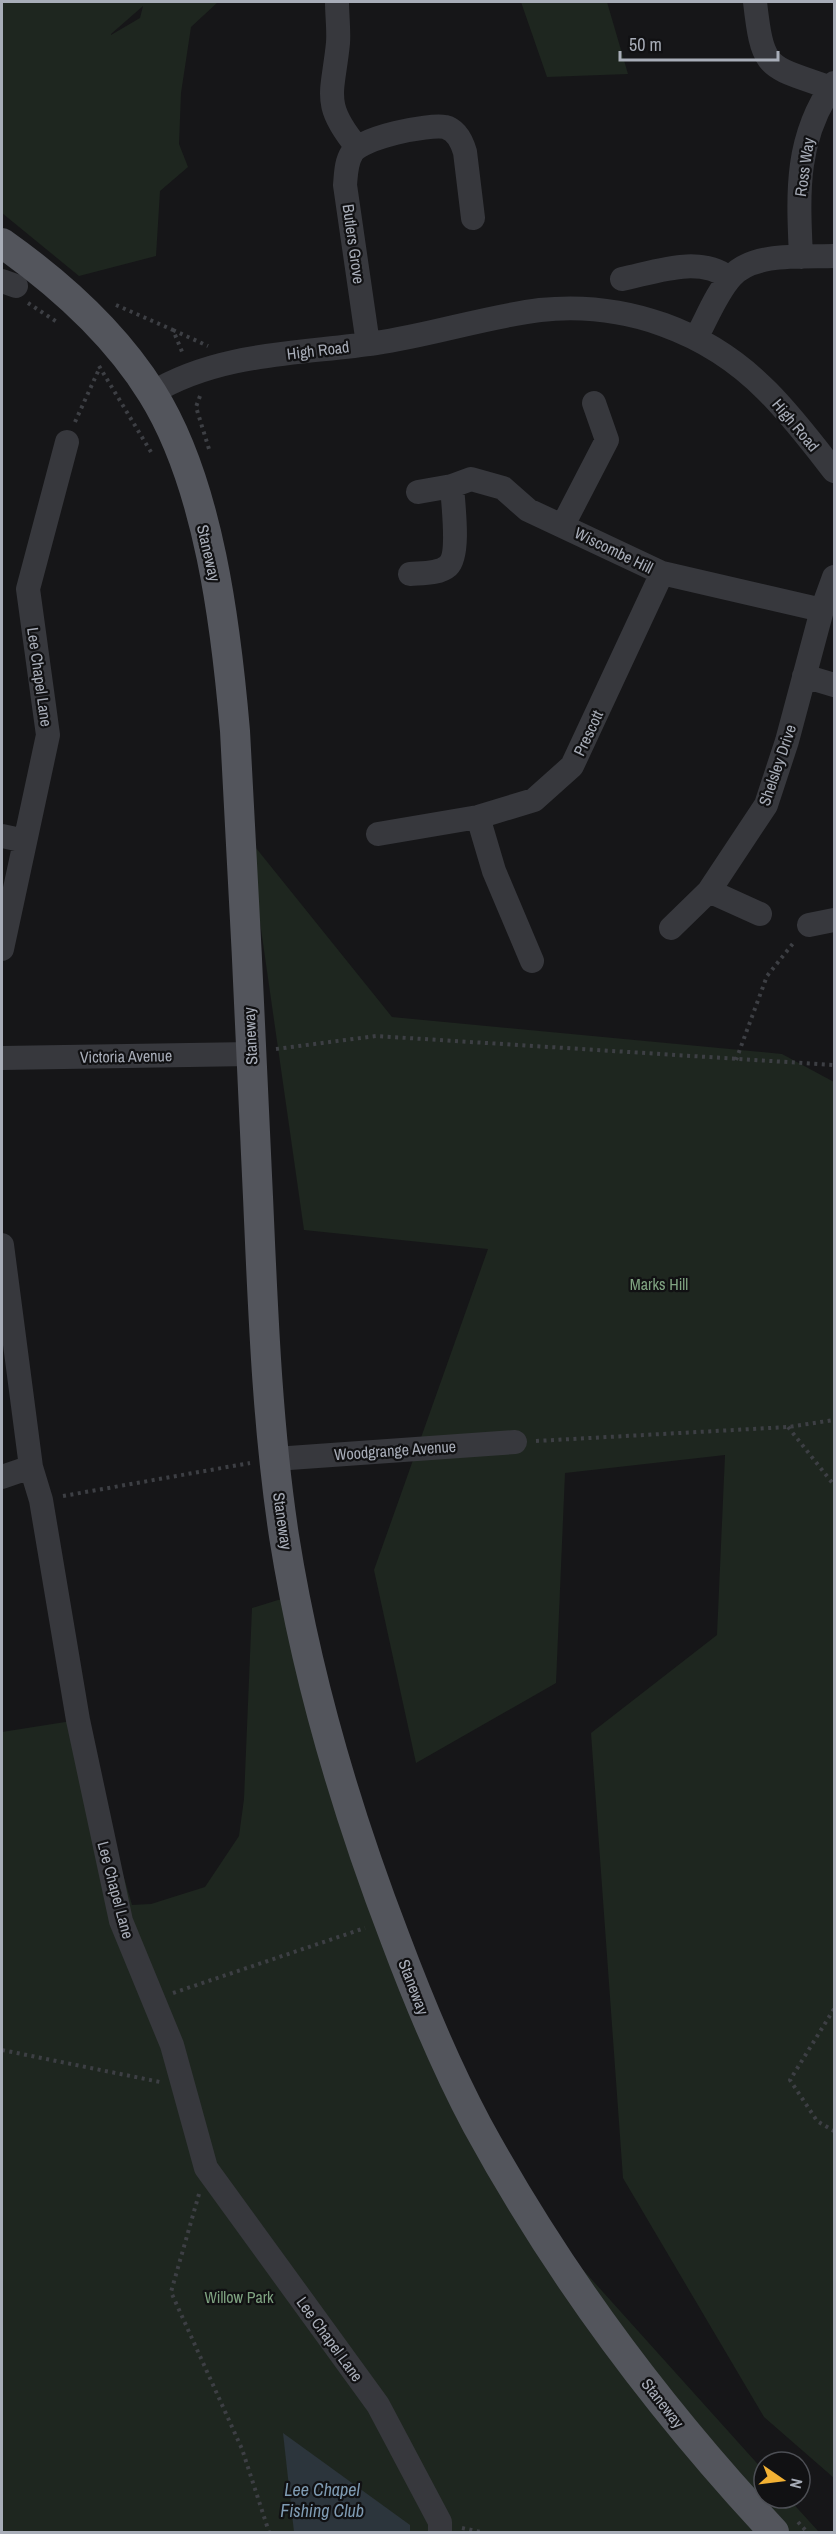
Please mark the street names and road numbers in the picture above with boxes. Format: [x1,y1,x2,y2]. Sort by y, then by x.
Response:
street label: Ross Way [789,136,819,198]
street label: Butlers Grove [338,203,370,285]
street label: High Road [286,335,350,365]
street label: High Road [767,394,825,456]
street label: Staneway [192,522,226,584]
street label: Wiscombe Hill [571,522,657,578]
street label: Lee Chapel Lane [22,626,58,728]
street label: Prescott [568,706,608,759]
street label: Shelsley Drive [753,721,801,809]
street label: Staneway [237,1006,262,1065]
street label: Victoria Avenue [80,1044,172,1068]
street label: Woodgrange Avenue [333,1435,457,1465]
street label: Staneway [268,1491,298,1551]
street label: Lee Chapel Lane [92,1839,140,1941]
street label: Staneway [393,1956,435,2018]
street label: Lee Chapel Lane [292,2292,368,2386]
street label: Staneway [637,2374,690,2433]

